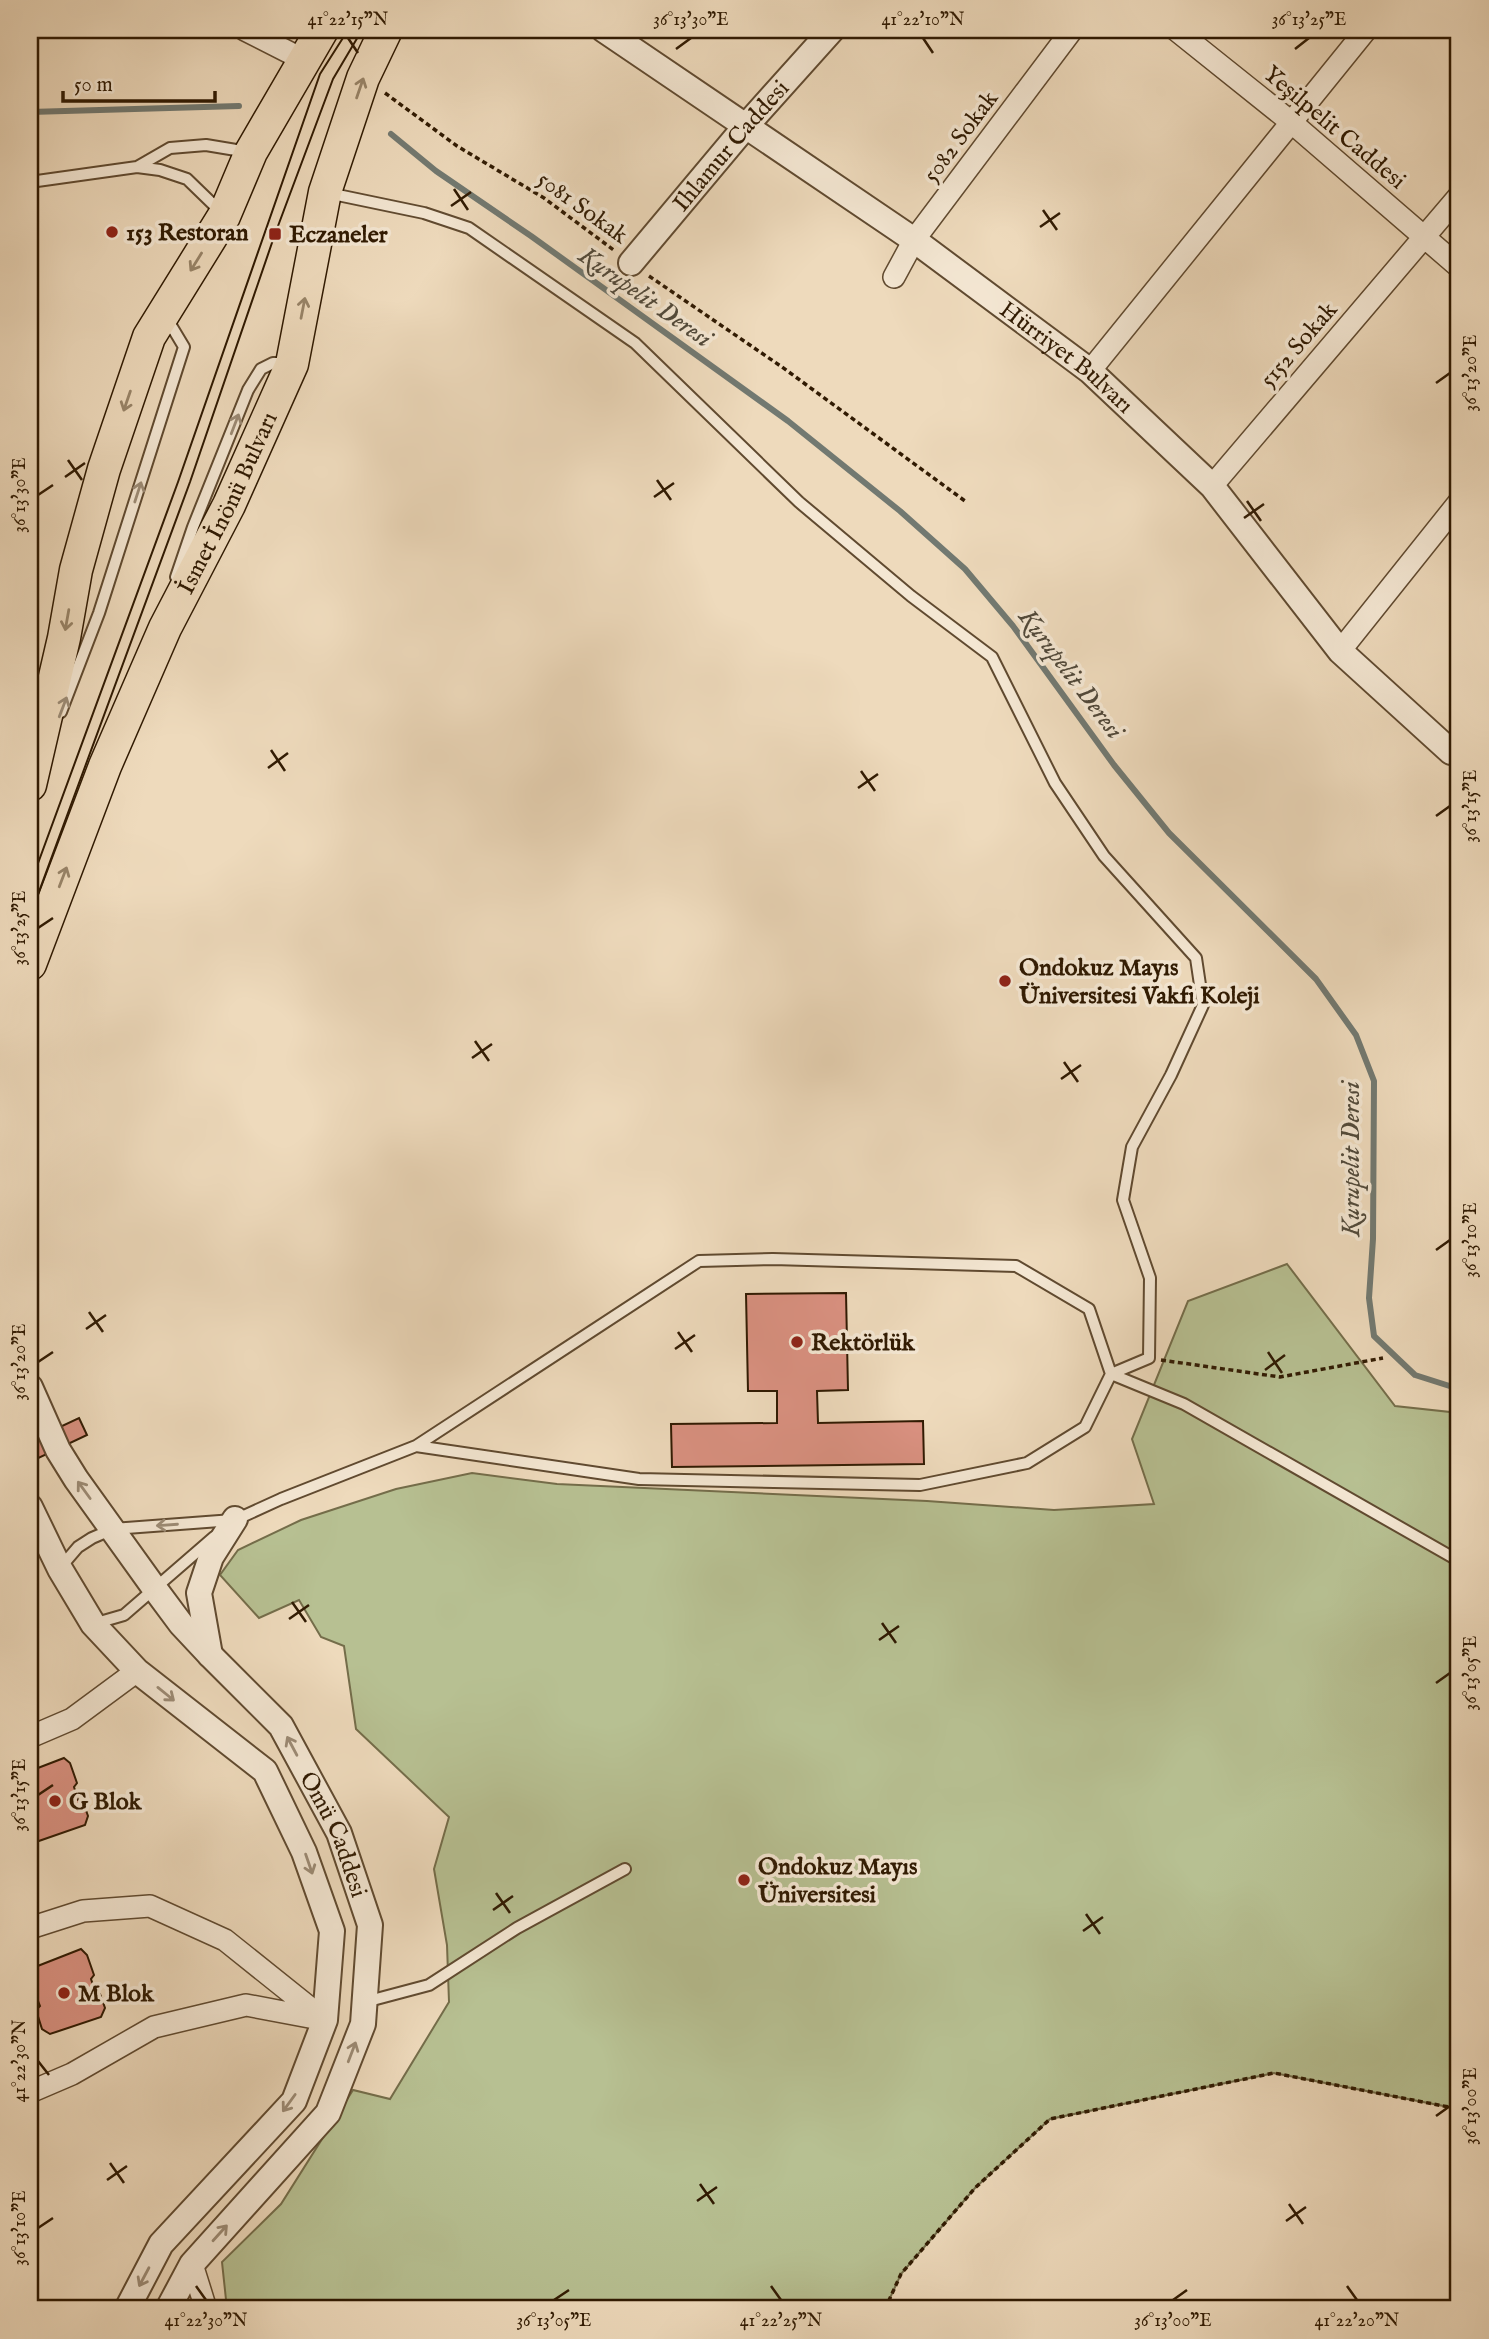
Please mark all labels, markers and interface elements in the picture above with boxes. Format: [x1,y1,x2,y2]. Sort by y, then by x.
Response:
text: 41°22'15"N [308,9,389,32]
text: 36°13'30"E [653,9,729,32]
text: 41°22'10"N [881,9,965,32]
text: 36°13'25"E [1272,9,1346,32]
street label: Yeşilpelit Caddesi [1256,59,1412,197]
scale bar [63,60,215,104]
text: 50 m [74,72,113,99]
street label: Ihlamur Caddesi [667,74,797,219]
one-way arrow [355,78,367,100]
street label: 5082 Sokak [916,85,1006,189]
street label: 5081 Sokak [530,165,634,252]
place label: 153 Restoran [126,218,249,249]
place label: Eczaneler [289,220,388,251]
marker: 153 Restoran [104,224,120,240]
marker: Eczaneler [267,226,283,242]
water label: Kurupelit Deresi [571,239,719,356]
one-way arrow [188,251,202,271]
street label: Hürriyet Bulvarı [993,295,1140,421]
street label: 5152 Sokak [1253,295,1345,394]
one-way arrow [297,297,310,320]
text: 36°13'20"E [1460,334,1483,412]
one-way arrow [120,390,132,412]
street label: İsmet İnönü Bulvarı [171,407,286,600]
one-way arrow [230,413,243,435]
text: 36°13'30"E [9,457,32,533]
one-way arrow [133,481,146,503]
water label: Kurupelit Deresi [1010,601,1132,747]
one-way arrow [60,608,73,631]
one-way arrow [58,696,71,718]
text: 36°13'15"E [1460,769,1483,843]
one-way arrow [58,867,70,888]
text: 36°13'25"E [9,891,32,965]
place label: Ondokuz Mayıs Üniversitesi Vakfı Koleji [1018,953,1260,1012]
marker: Ondokuz Mayıs Üniversitesi Vakfı Koleji [997,973,1013,989]
water label: Kurupelit Deresi [1335,1080,1368,1238]
text: 36°13'10"E [1460,1202,1483,1278]
text: 36°13'20"E [9,1323,32,1401]
place label: Rektörlük [811,1328,916,1359]
marker: Rektörlük [789,1334,805,1350]
one-way arrow [77,1481,91,1500]
one-way arrow [156,1519,179,1532]
text: 36°13'05"E [1460,1635,1483,1711]
one-way arrow [157,1686,175,1702]
one-way arrow [285,1736,298,1757]
text: 36°13'15"E [9,1758,32,1832]
street label: Omü Caddesi [292,1766,374,1902]
place label: G Blok [69,1787,142,1818]
marker: G Blok [47,1793,63,1809]
one-way arrow [304,1852,316,1874]
place label: Ondokuz Mayıs Üniversitesi [757,1852,918,1911]
marker: Ondokuz Mayıs Üniversitesi [736,1872,752,1888]
place label: M Blok [78,1979,155,2010]
marker: M Blok [56,1985,72,2001]
text: 41°22'30"N [9,2019,32,2103]
one-way arrow [347,2041,360,2063]
text: 36°13'00"E [1460,2067,1483,2145]
one-way arrow [282,2094,297,2113]
text: 36°13'10"E [9,2190,32,2266]
one-way arrow [212,2224,228,2242]
one-way arrow [136,2266,150,2286]
text: 41°22'30"N [164,2310,248,2333]
text: 36°13'05"E [516,2310,592,2333]
text: 41°22'25"N [740,2310,823,2333]
text: 36°13'00"E [1134,2310,1212,2333]
text: 41°22'20"N [1315,2310,1400,2333]

